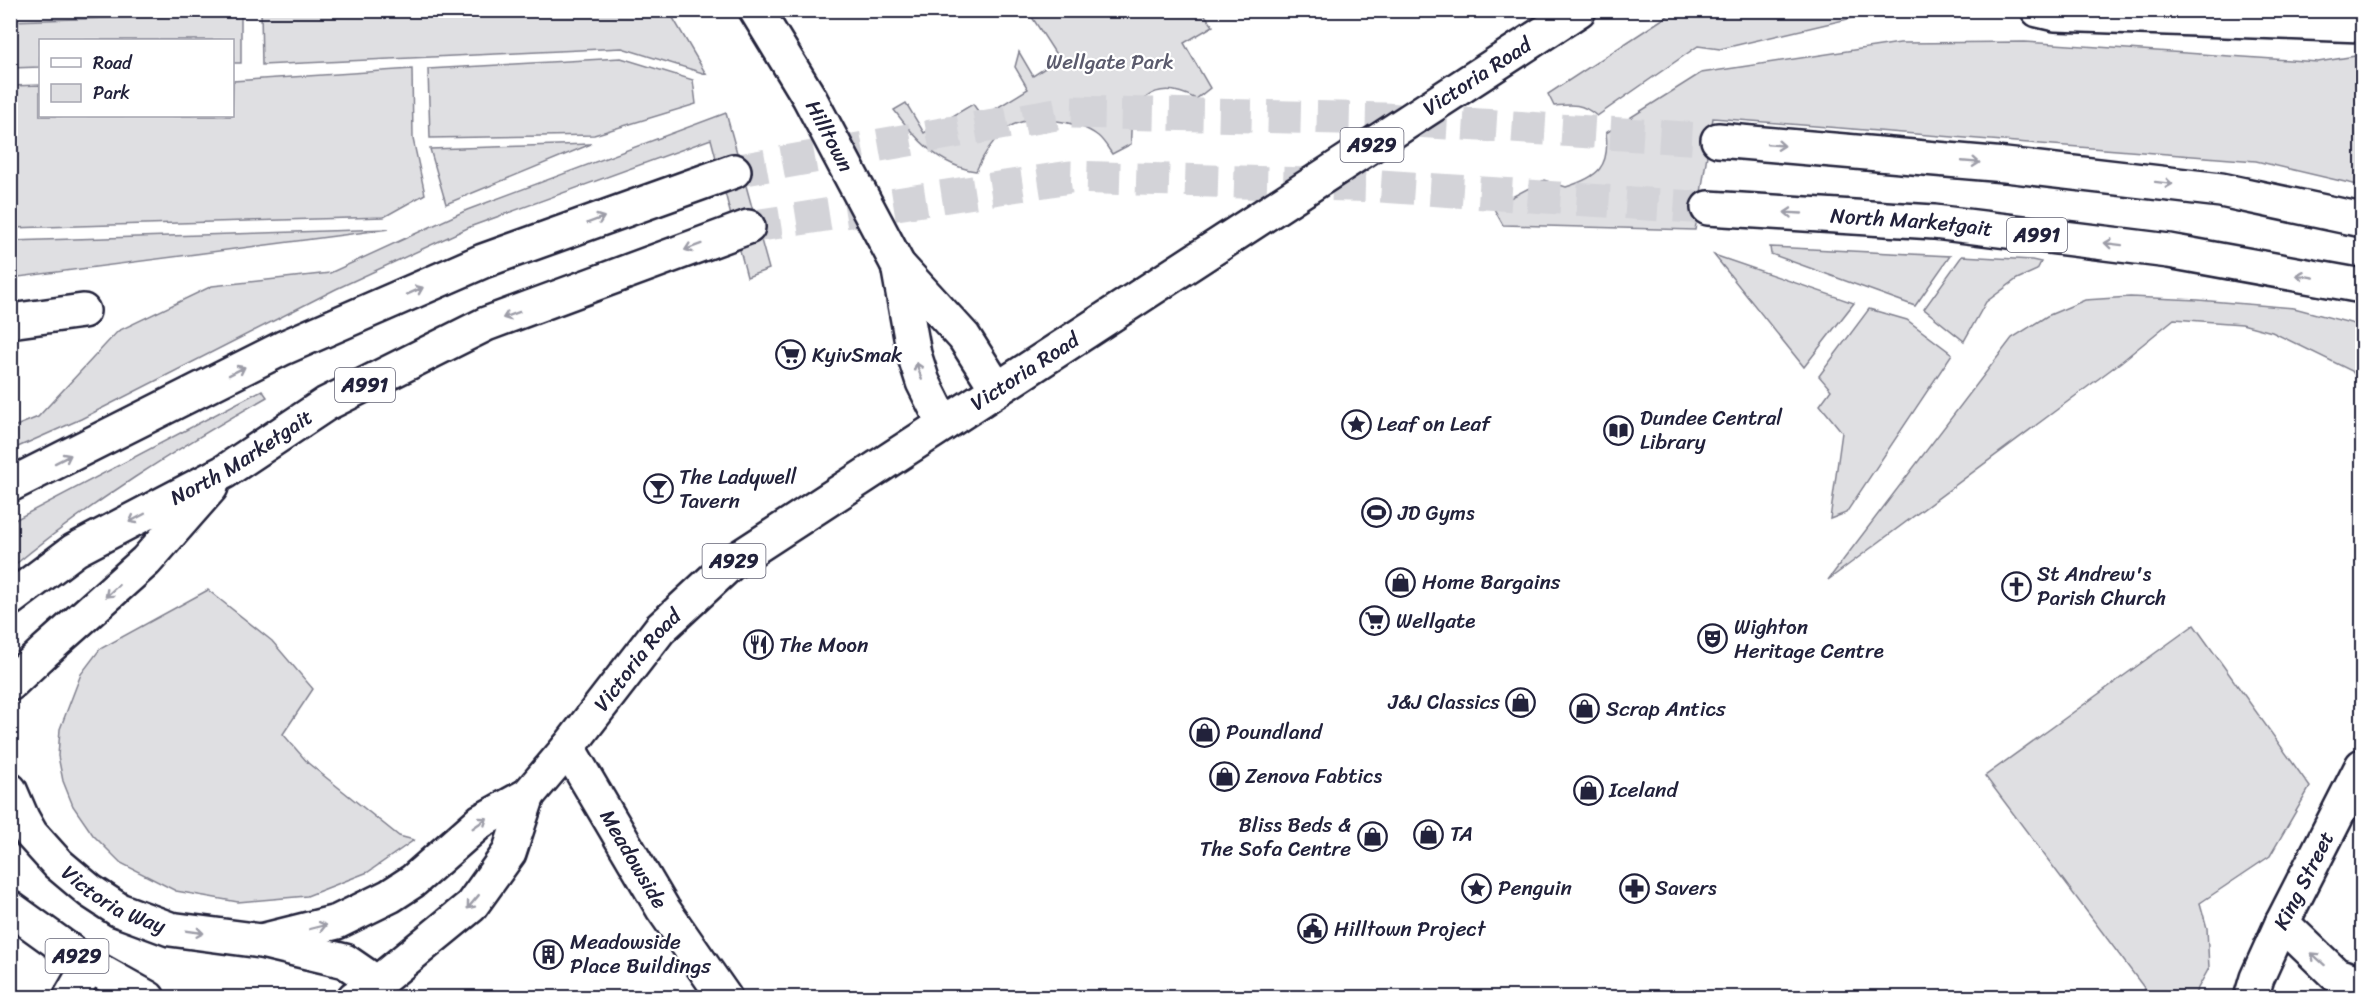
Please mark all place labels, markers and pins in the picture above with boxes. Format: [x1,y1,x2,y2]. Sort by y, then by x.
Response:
place label: KyivSmak [812,336,903,374]
supermarket icon: KyivSmak [775,339,807,371]
place label: Dundee Central Library [1640,399,1783,461]
place label: Leaf on Leaf [1377,405,1492,443]
place icon: Leaf on Leaf [1340,408,1372,440]
library icon: Dundee Central Library [1603,414,1635,446]
place label: The Ladywell Tavern [679,458,798,520]
bar icon: The Ladywell Tavern [642,473,674,505]
place label: JD Gyms [1397,494,1475,532]
sports icon: JD Gyms [1361,497,1393,529]
place label: St Andrew's Parish Church [2037,555,2166,617]
place label: Home Bargains [1422,563,1561,601]
shop icon: Home Bargains [1385,566,1417,598]
church icon: St Andrew's Parish Church [2000,570,2032,602]
place label: Wellgate [1396,602,1475,640]
supermarket icon: Wellgate [1359,605,1391,637]
place label: Wighton Heritage Centre [1734,608,1884,670]
theatre icon: Wighton Heritage Centre [1697,623,1729,655]
place label: The Moon [779,626,868,664]
restaurant icon: The Moon [742,629,774,661]
place label: J&J Classics [1387,683,1500,721]
shop icon: J&J Classics [1505,686,1537,718]
place label: Scrap Antics [1606,690,1726,728]
shop icon: Scrap Antics [1569,693,1601,725]
place label: Poundland [1226,713,1324,751]
shop icon: Poundland [1189,716,1221,748]
place label: Zenova Fabtics [1245,757,1383,795]
shop icon: Zenova Fabtics [1208,760,1240,792]
place label: Iceland [1608,771,1680,809]
shop icon: Iceland [1572,774,1604,806]
place label: Bliss Beds & The Sofa Centre [1200,806,1351,868]
place label: TA [1450,815,1473,853]
shop icon: TA [1413,818,1445,850]
shop icon: Bliss Beds & The Sofa Centre [1356,821,1388,853]
place label: Penguin [1498,869,1572,907]
place label: Savers [1655,869,1717,907]
place icon: Penguin [1461,872,1493,904]
pharmacy icon: Savers [1618,872,1650,904]
place label: Hilltown Project [1334,910,1487,948]
public building icon: Hilltown Project [1297,913,1329,945]
place label: Meadowside Place Buildings [570,923,711,985]
building icon: Meadowside Place Buildings [533,938,565,970]

